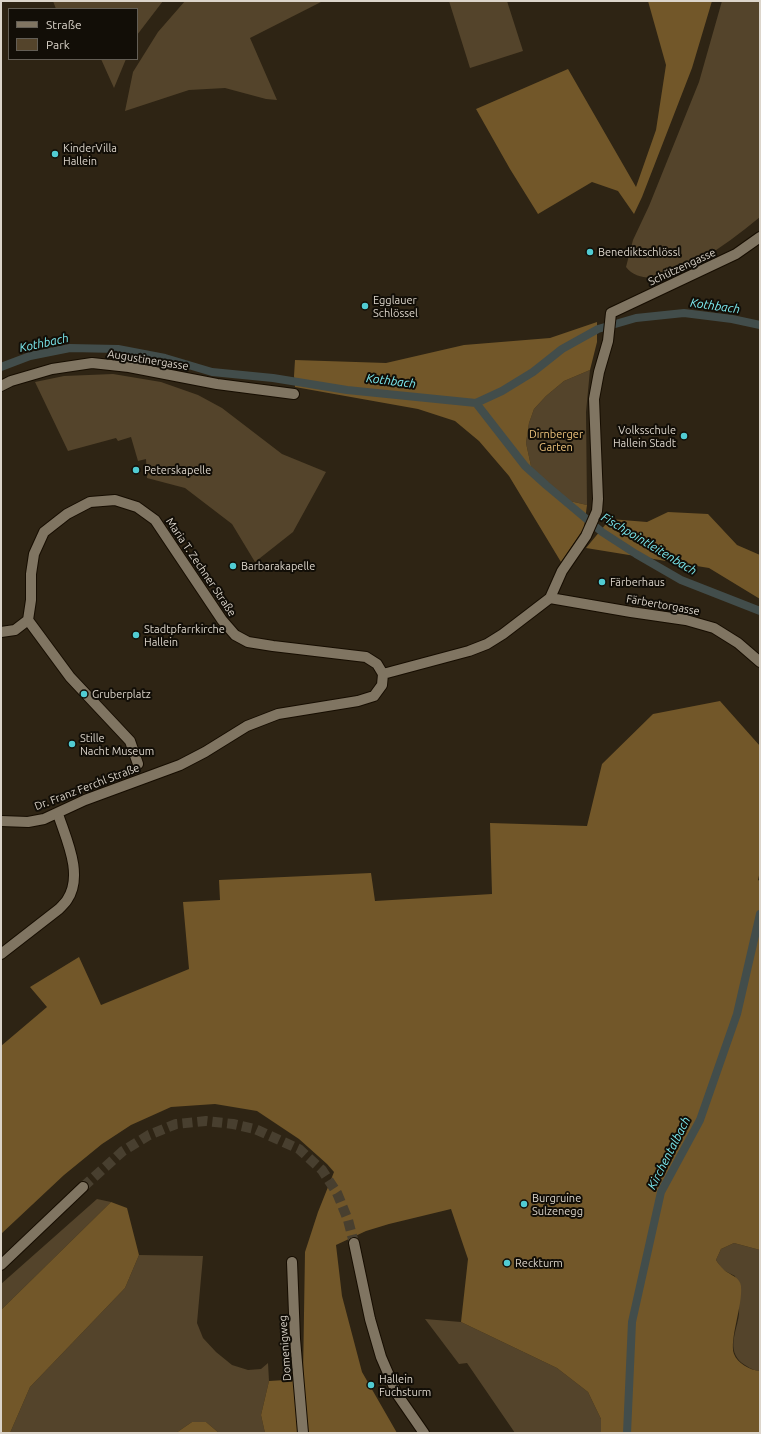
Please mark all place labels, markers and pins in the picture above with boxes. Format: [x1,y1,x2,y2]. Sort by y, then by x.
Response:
place label: KinderVilla Hallein [63,141,117,167]
marker: KinderVilla Hallein [50,149,60,159]
place label: Benediktschlössl [598,245,680,259]
marker: Benediktschlössl [585,247,595,257]
place label: Egglauer Schlössel [373,293,418,319]
marker: Egglauer Schlössel [360,301,370,311]
place label: Volksschule Hallein Stadt [613,423,676,449]
marker: Volksschule Hallein Stadt [679,431,689,441]
place label: Peterskapelle [144,463,211,477]
marker: Peterskapelle [131,465,141,475]
place label: Barbarakapelle [241,559,315,573]
marker: Barbarakapelle [228,561,238,571]
place label: Färberhaus [610,575,665,589]
marker: Färberhaus [597,577,607,587]
place label: Stadtpfarrkirche Hallein [144,622,225,648]
marker: Stadtpfarrkirche Hallein [131,630,141,640]
place label: Gruberplatz [92,687,151,701]
marker: Gruberplatz [79,689,89,699]
place label: Stille Nacht Museum [80,731,154,757]
marker: Stille Nacht Museum [67,739,77,749]
place label: Burgruine Sulzenegg [532,1191,583,1217]
marker: Burgruine Sulzenegg [519,1199,529,1209]
place label: Reckturm [515,1256,563,1270]
marker: Reckturm [502,1258,512,1268]
place label: Hallein Fuchsturm [379,1372,431,1398]
marker: Hallein Fuchsturm [366,1380,376,1390]

